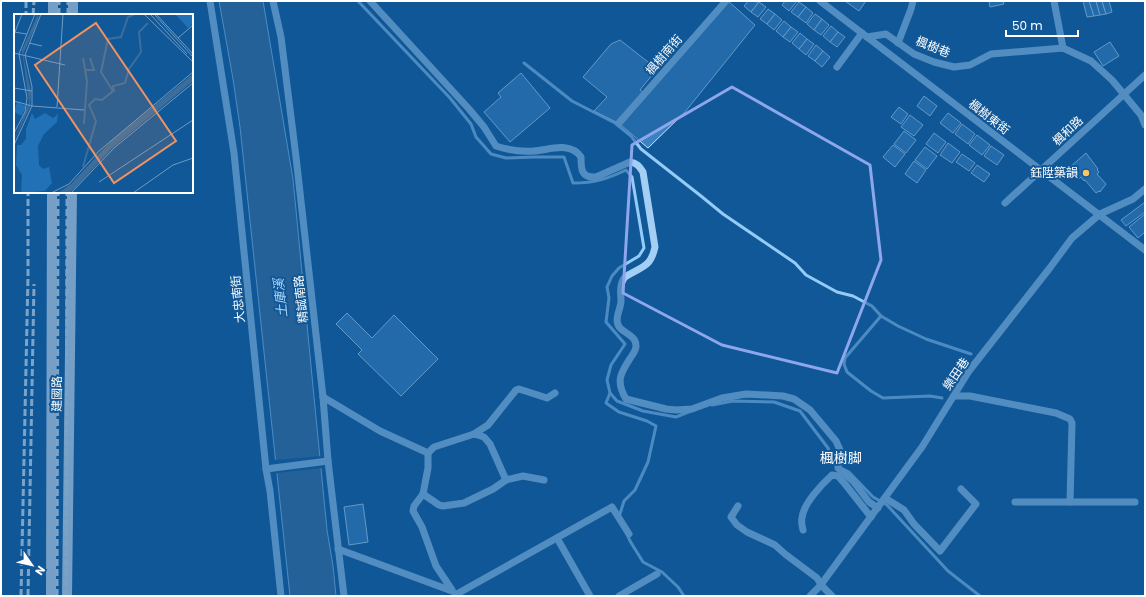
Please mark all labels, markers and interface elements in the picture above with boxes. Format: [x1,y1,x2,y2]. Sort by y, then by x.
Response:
scale bar [1006,12,1078,38]
inset map [14,14,193,193]
text: 50 m [1012,17,1043,34]
street label: 楓樹南街 [641,31,686,78]
street label: 楓樹巷 [913,32,953,61]
street label: 楓樹東街 [965,95,1013,138]
street label: 楓和路 [1049,112,1087,149]
place label: 鈺陞築韻 [1030,164,1078,181]
marker: 鈺陞築韻 [1081,168,1091,178]
street label: 大忠南街 [227,274,248,324]
street label: 精誠南路 [290,274,311,324]
water label: 土庫溪 [269,276,292,318]
street label: 樂田巷 [938,354,973,393]
street label: 建國路 [48,376,65,412]
district label: 楓樹脚 [820,448,862,468]
north arrow [12,545,52,585]
text: N [31,563,49,578]

